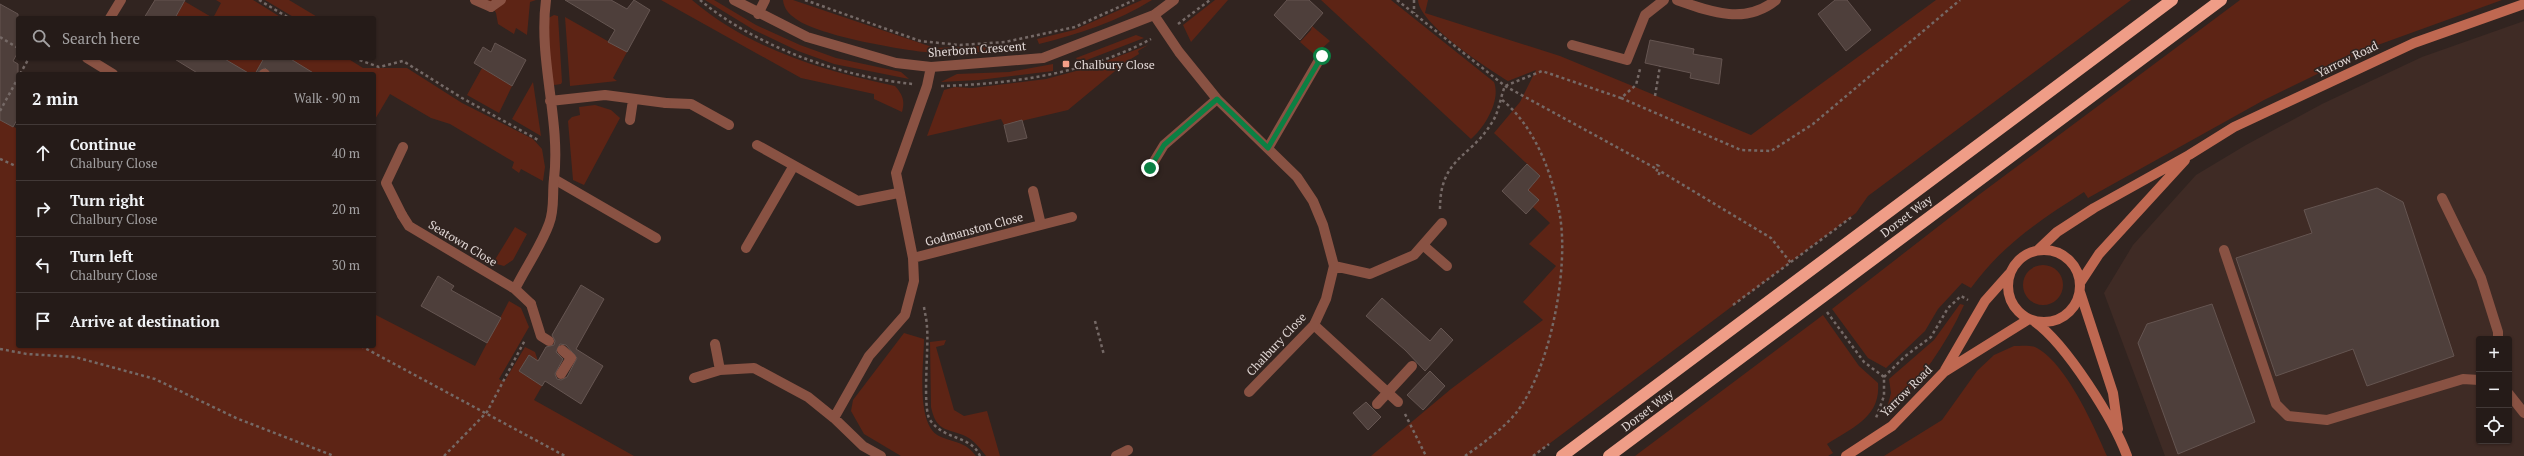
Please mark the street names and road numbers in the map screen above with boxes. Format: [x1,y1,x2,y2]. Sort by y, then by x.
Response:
street label: Yarrow Road [2314,37,2381,80]
street label: Sherborn Crescent [927,38,1027,60]
street label: Dorset Way [1877,191,1936,240]
street label: Godmanston Close [923,209,1025,249]
street label: Seatown Close [426,217,500,269]
street label: Chalbury Close [1243,309,1309,379]
street label: Yarrow Road [1877,362,1935,420]
street label: Dorset Way [1618,385,1677,434]

